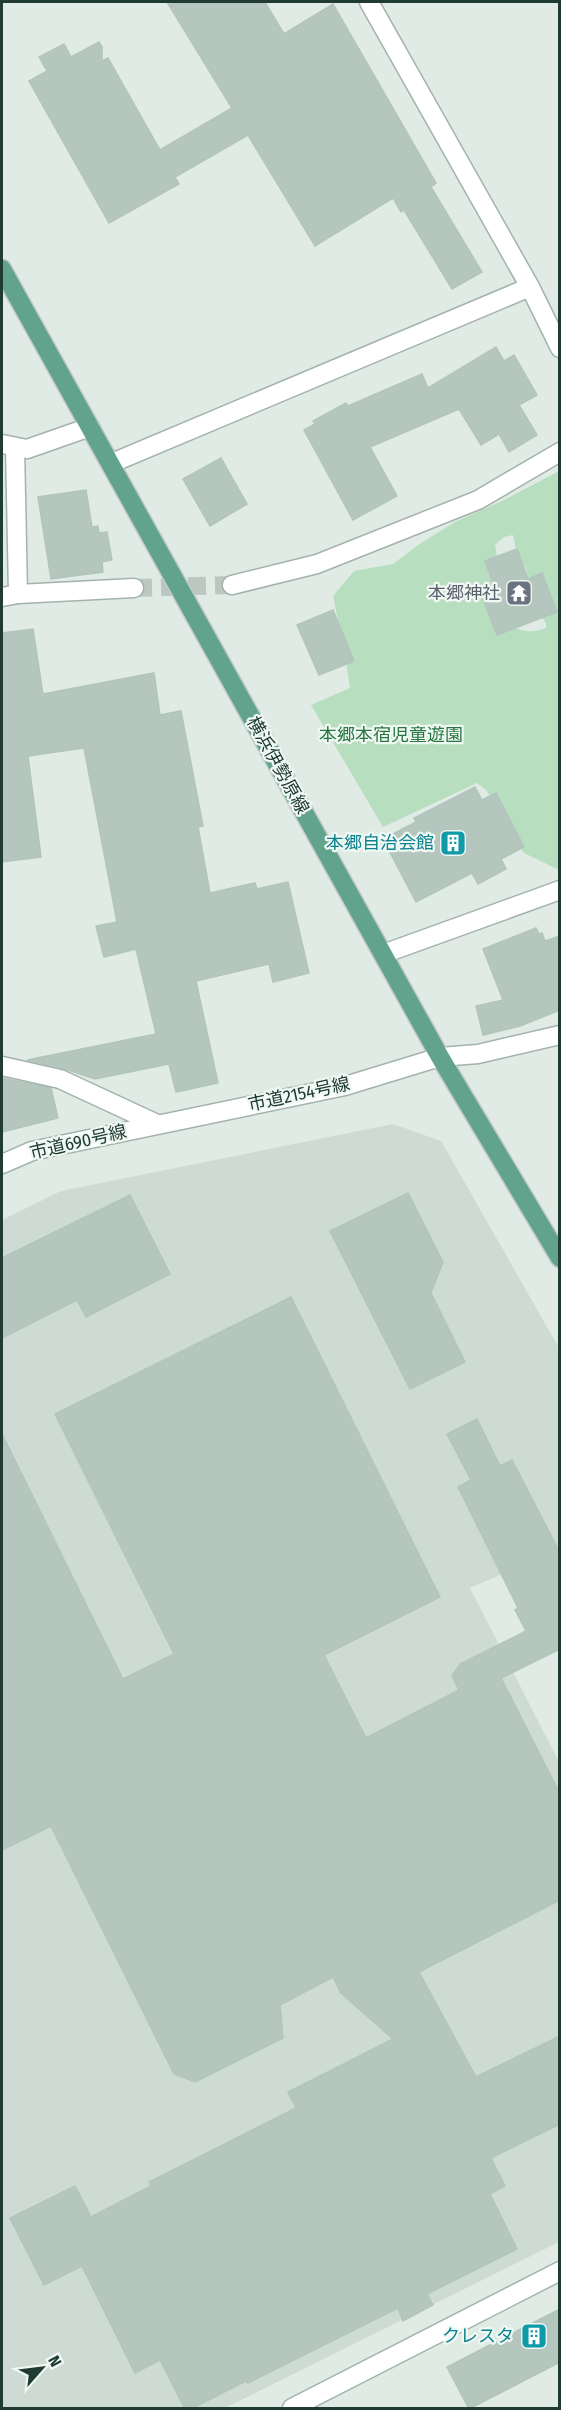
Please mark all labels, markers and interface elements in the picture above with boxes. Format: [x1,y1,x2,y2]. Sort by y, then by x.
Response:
temple icon: 本郷神社 [504,578,534,608]
place label: 本郷神社 [428,582,500,604]
street label: 横浜伊勢原線 [242,712,314,818]
park label: 本郷本宿児童遊園 [319,724,463,746]
building icon: 本郷自治会館 [438,828,468,858]
place label: 本郷自治会館 [326,832,434,854]
street label: 市道2154号線 [246,1072,352,1116]
street label: 市道690号線 [27,1120,129,1164]
building icon: クレスタ [519,2321,549,2351]
place label: クレスタ [442,2325,514,2347]
north arrow [12,2338,72,2398]
text: N [44,2352,65,2370]

